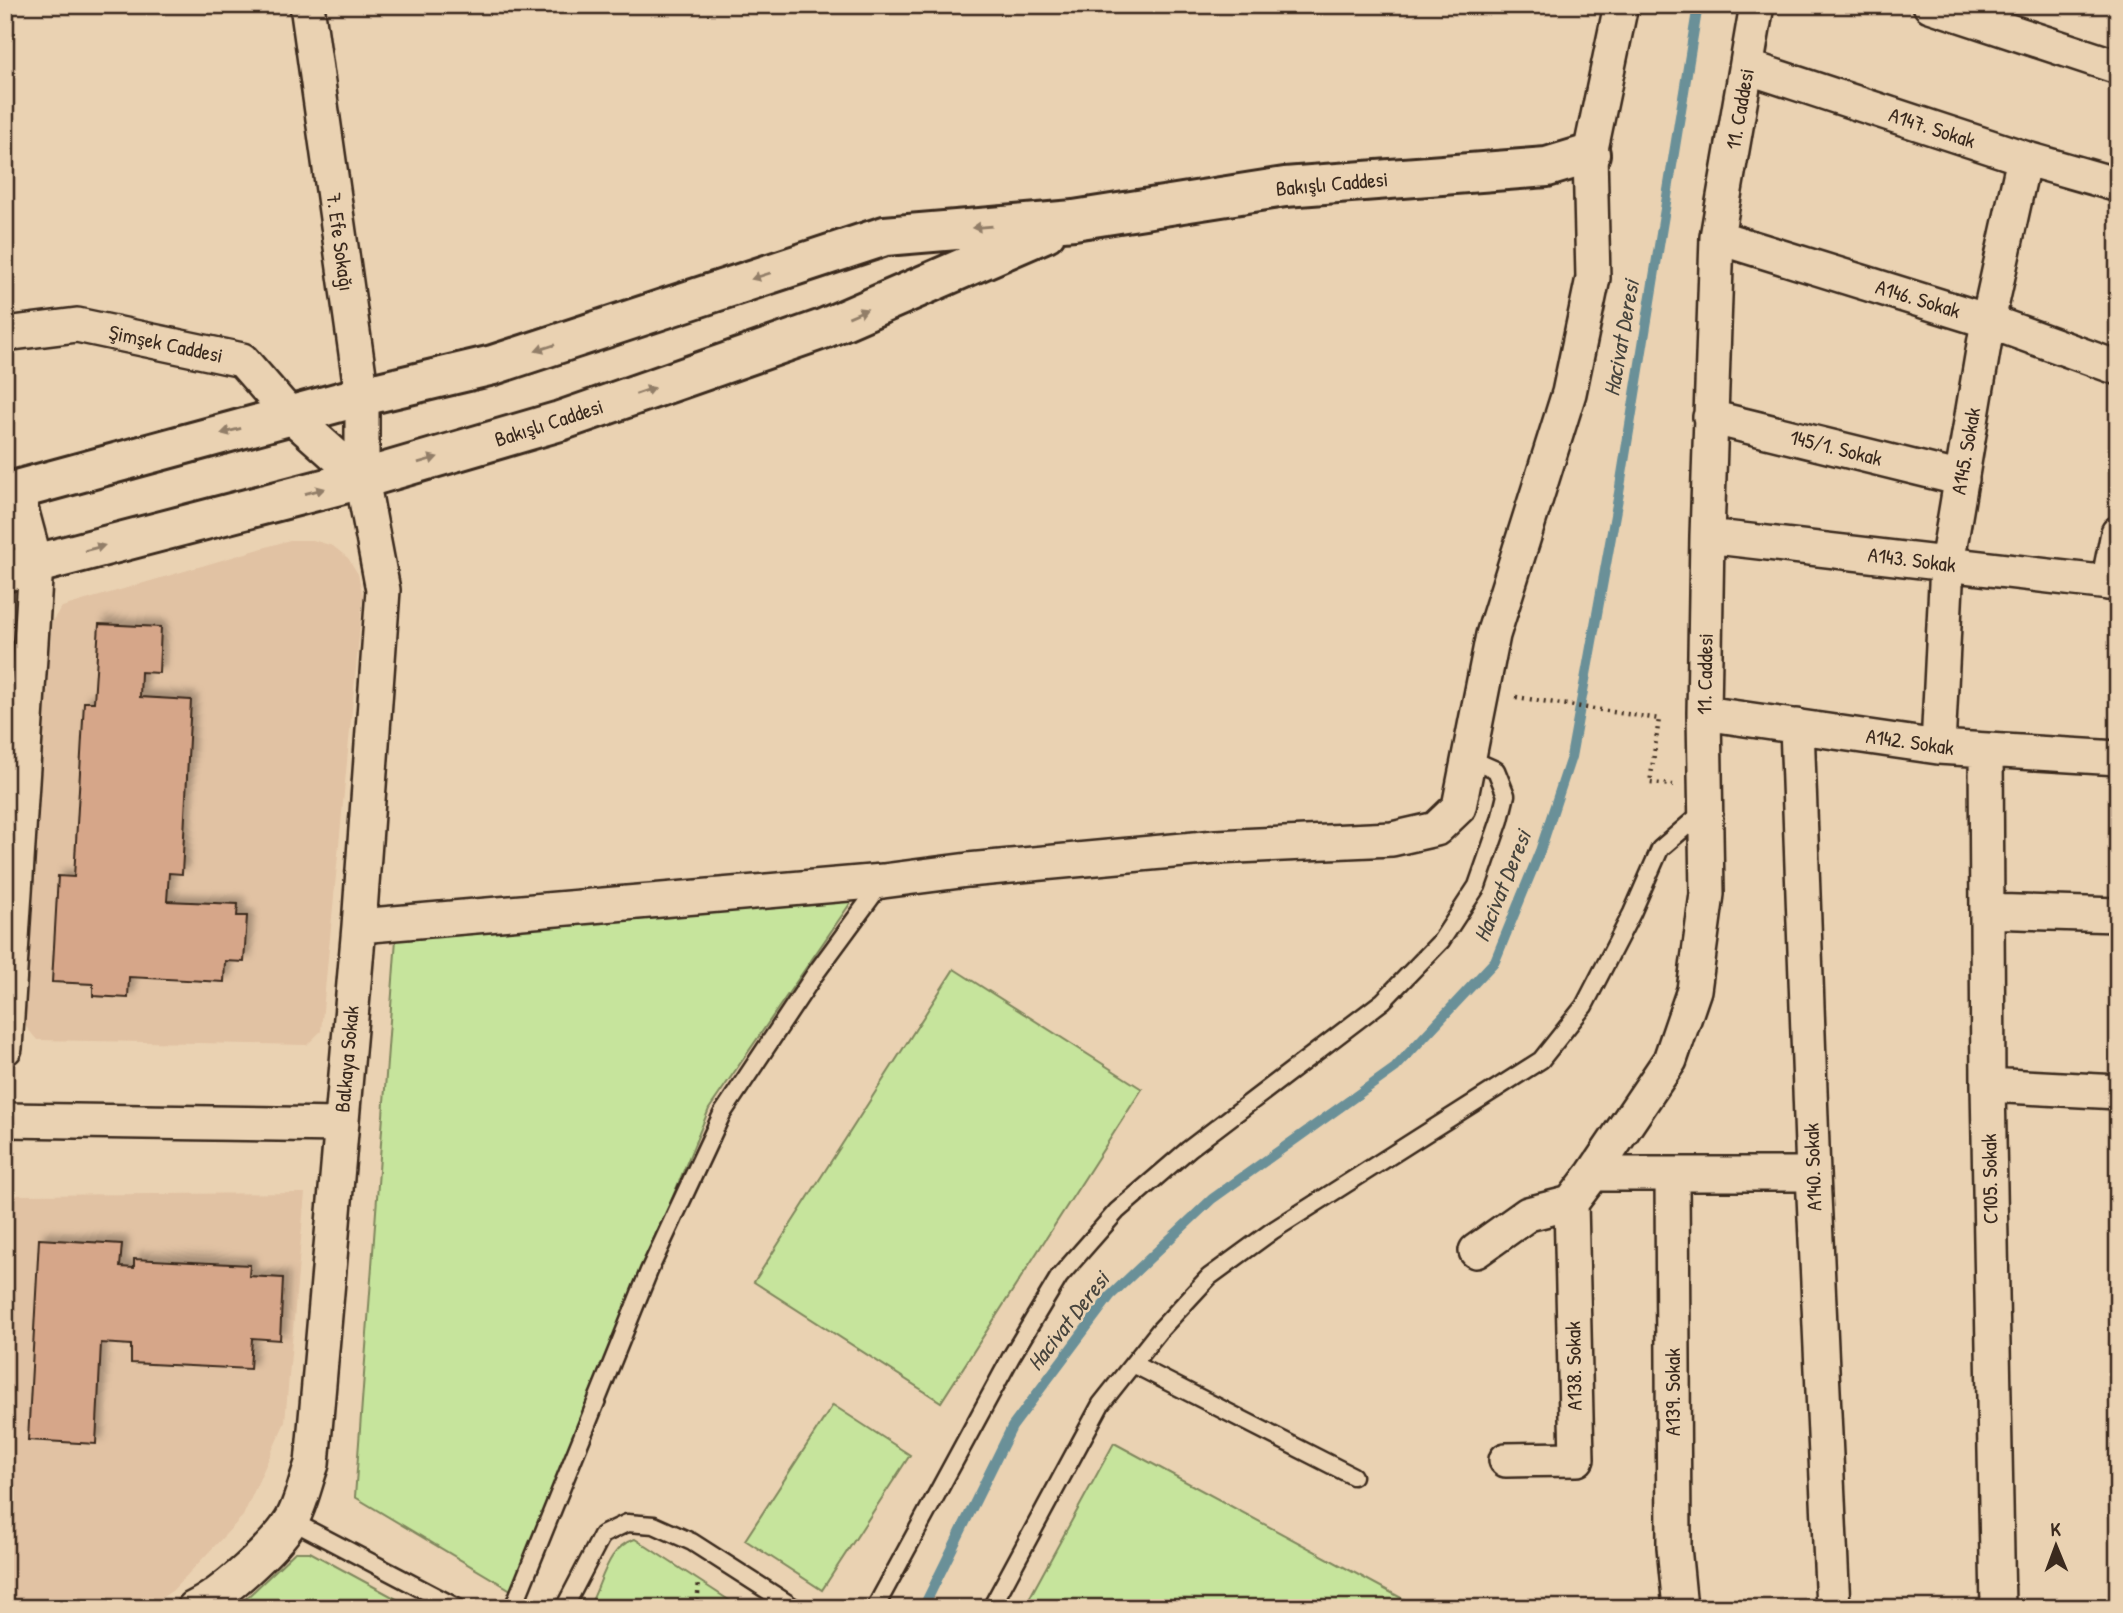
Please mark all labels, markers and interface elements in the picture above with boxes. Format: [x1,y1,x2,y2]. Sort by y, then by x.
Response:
street label: 11. Caddesi [1718,66,1761,152]
street label: A147. Sokak [1885,100,1979,155]
street label: Bakışlı Caddesi [1275,164,1389,203]
street label: 7. Efe Sokağı [319,191,362,293]
one-way arrow [971,222,993,233]
one-way arrow [750,272,771,282]
street label: A146. Sokak [1872,272,1964,325]
water label: Hacivat Deresi [1595,276,1646,398]
one-way arrow [848,307,869,318]
street label: Şimşek Caddesi [106,317,226,370]
one-way arrow [534,343,555,354]
one-way arrow [634,385,655,396]
street label: Bakışlı Caddesi [491,391,607,454]
street label: A145. Sokak [1944,405,1987,497]
street label: 145/1. Sokak [1787,422,1885,473]
one-way arrow [220,427,241,437]
one-way arrow [418,454,439,464]
one-way arrow [304,485,326,496]
street label: A143. Sokak [1866,540,1958,579]
one-way arrow [84,542,106,553]
street label: 11. Caddesi [1689,633,1720,715]
street label: A142. Sokak [1864,721,1956,762]
water label: Hacivat Deresi [1465,824,1539,946]
street label: Balkaya Sokak [327,1004,366,1114]
street label: A140. Sokak [1796,1122,1829,1212]
street label: C105. Sokak [1974,1133,2005,1225]
water label: Hacivat Deresi [1019,1263,1117,1376]
street label: A138. Sokak [1558,1321,1589,1411]
street label: A139. Sokak [1658,1348,1687,1436]
north arrow [2022,1512,2092,1582]
text: K [2051,1516,2061,1542]

